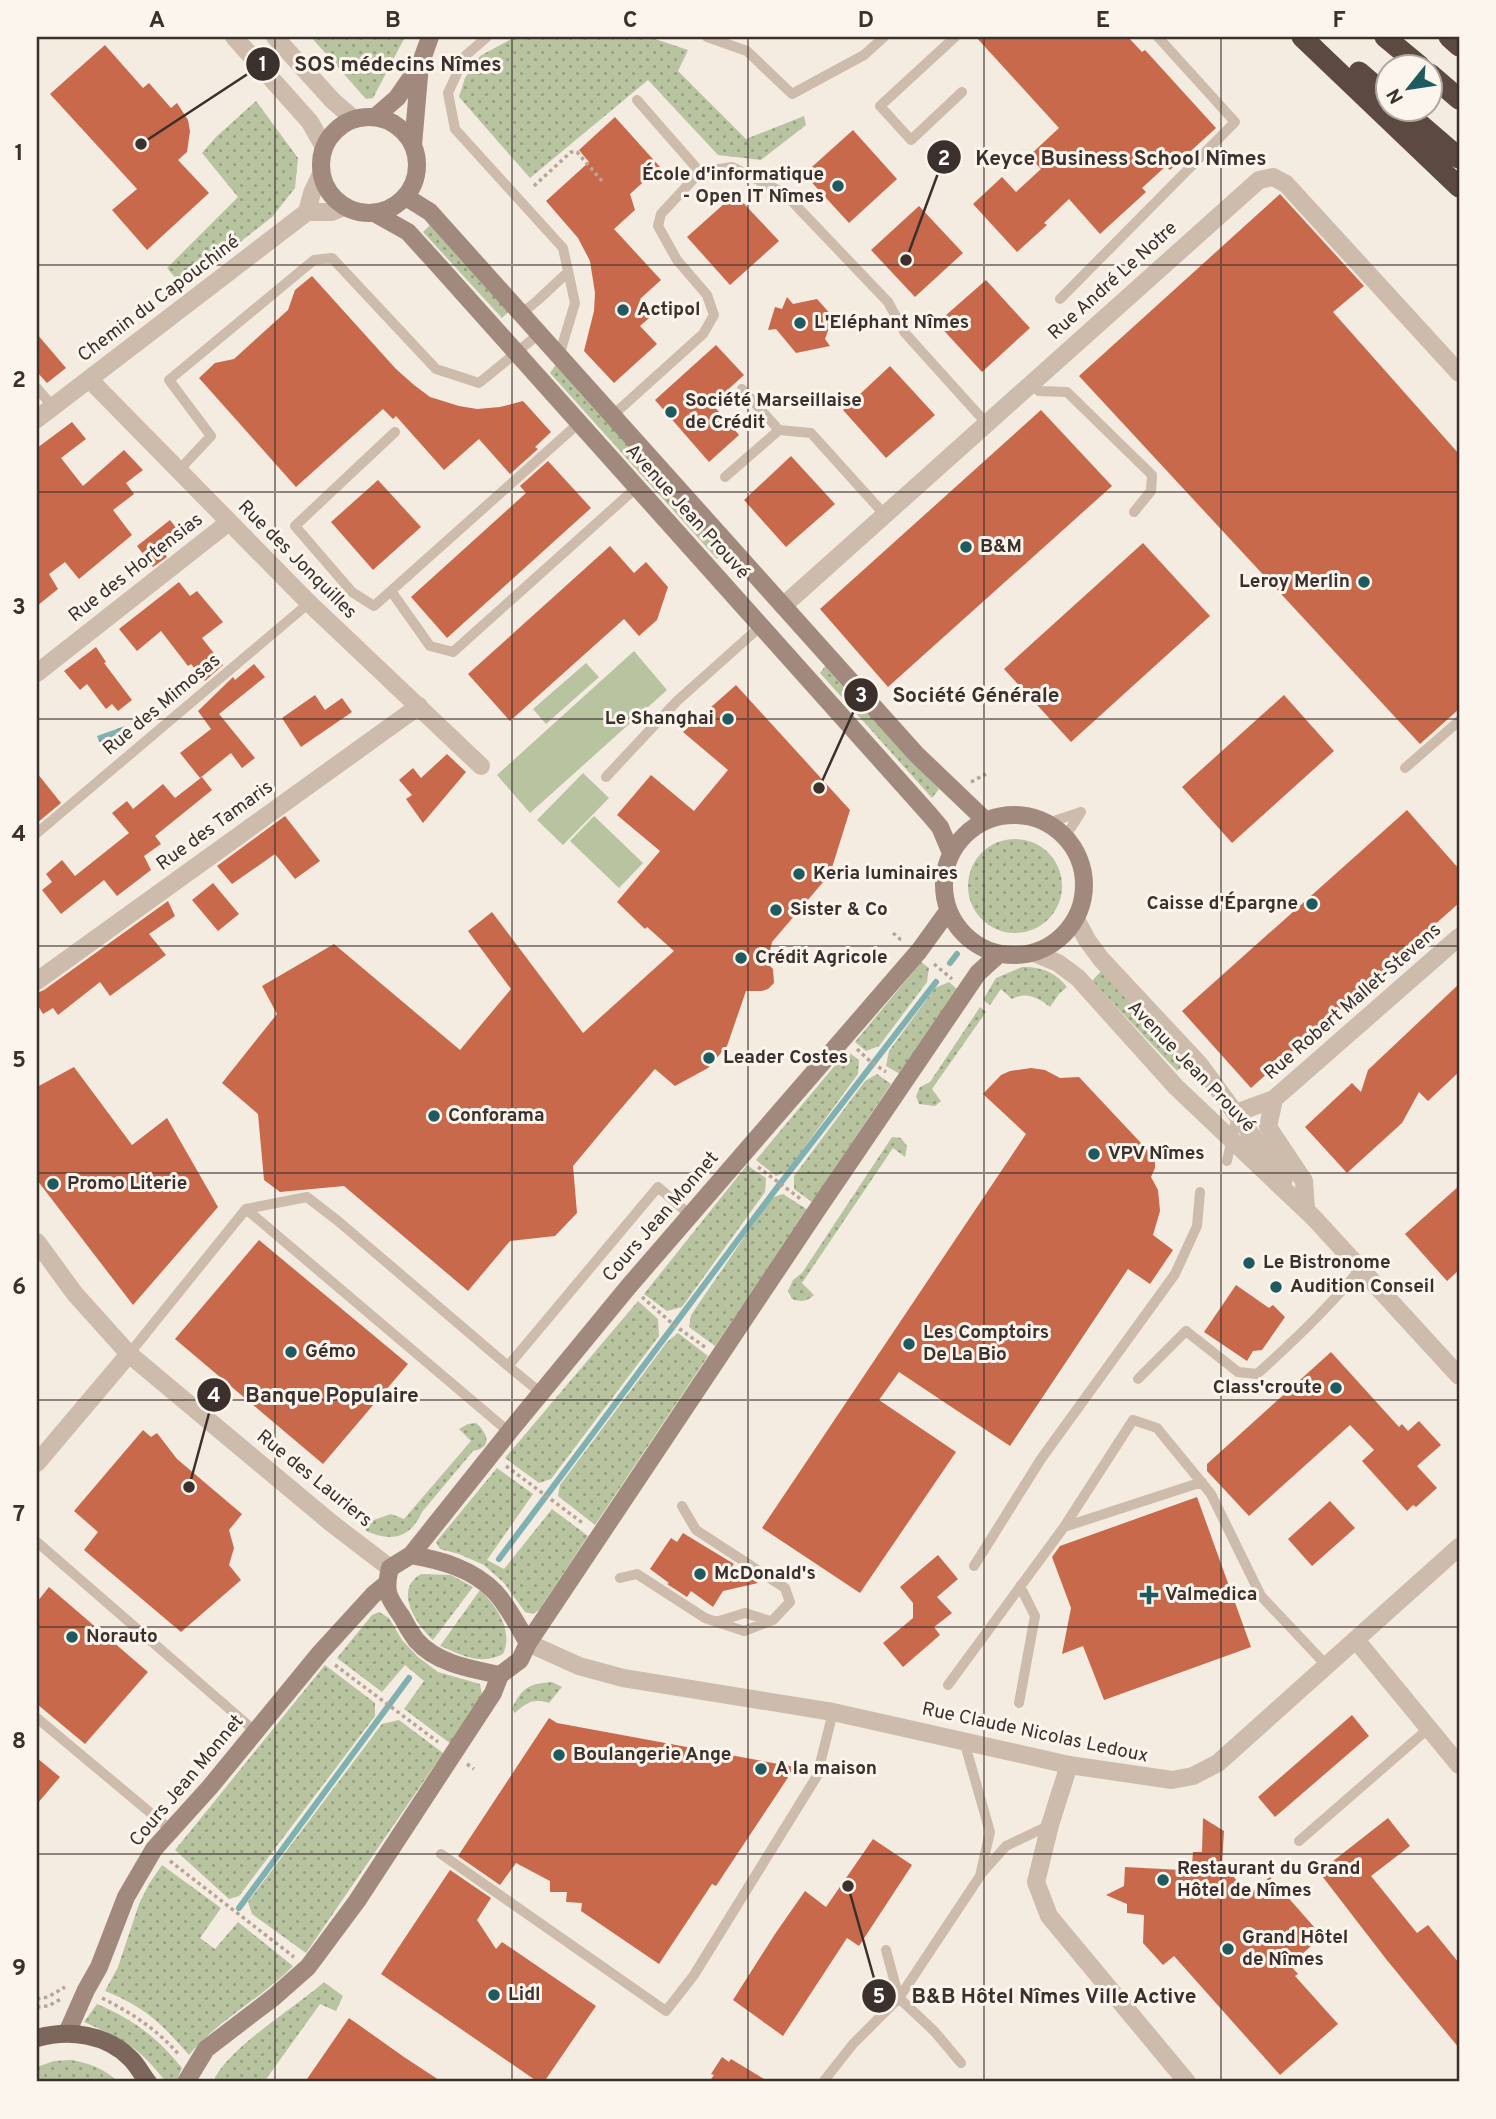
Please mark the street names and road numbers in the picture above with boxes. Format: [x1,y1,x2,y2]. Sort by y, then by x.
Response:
street label: Rue André Le Notre [1043,217,1183,345]
street label: Chemin du Capouchiné [73,230,245,368]
street label: Avenue Jean Prouvé [620,439,754,585]
street label: Rue des Jonquilles [232,495,362,625]
street label: Rue des Hortensias [64,508,208,628]
street label: Rue des Mimosas [98,649,226,761]
street label: Rue des Tamaris [152,776,278,876]
street label: Rue Robert Mallet-Stevens [1259,918,1447,1086]
street label: Avenue Jean Prouvé [1122,996,1260,1138]
street label: Cours Jean Monnet [598,1147,724,1287]
street label: Rue des Lauriers [251,1425,377,1533]
street label: Rue Claude Nicolas Ledoux [920,1697,1151,1769]
street label: Cours Jean Monnet [125,1710,249,1852]

